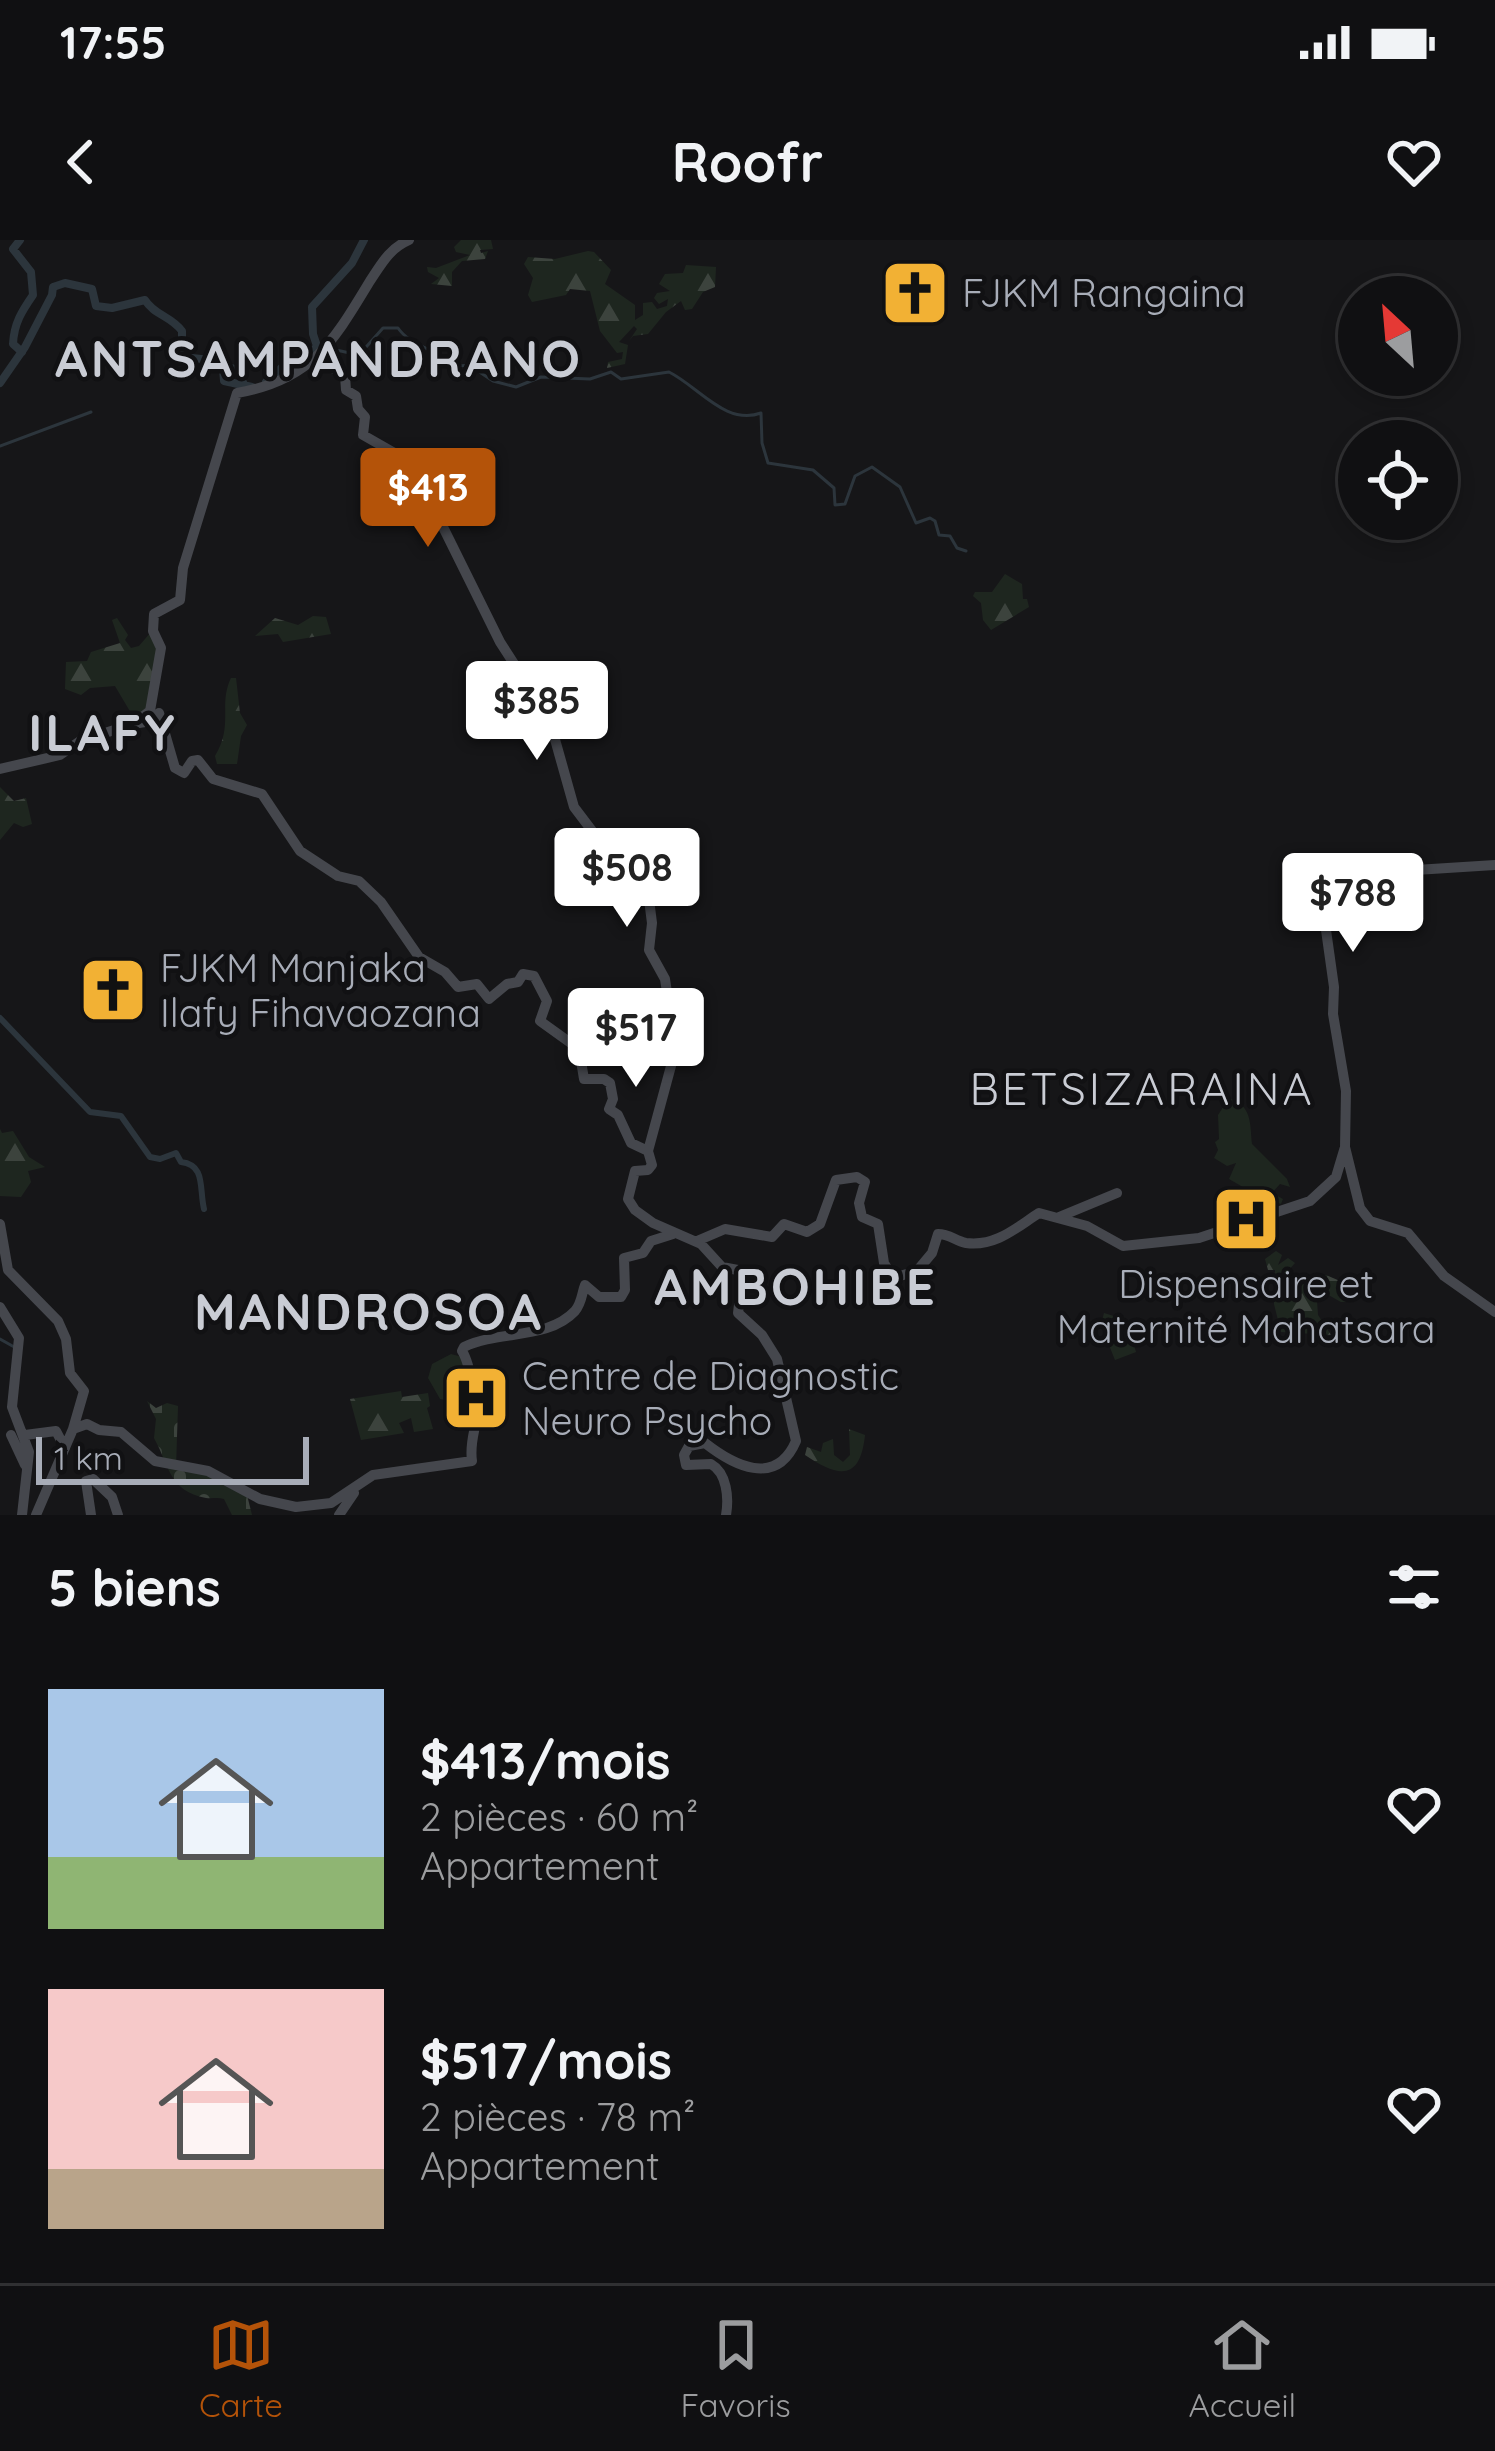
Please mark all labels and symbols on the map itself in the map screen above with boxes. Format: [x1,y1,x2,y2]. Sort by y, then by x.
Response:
church icon: FJKM Rangaina [880,258,950,328]
place label: FJKM Rangaina [962,268,1246,317]
north arrow [1338,276,1458,396]
district label: ANTSAMPANDRANO [55,326,583,390]
pin: $413 [357,448,499,550]
pin: $385 [466,661,608,763]
district label: ILAFY [28,700,178,764]
pin: $508 [556,828,698,930]
pin: $788 [1282,853,1424,955]
place label: FJKM Manjaka Ilafy Fihavaozana [160,943,481,1037]
church icon: FJKM Manjaka Ilafy Fihavaozana [78,955,148,1025]
pin: $517 [565,988,707,1090]
district label: BETSIZARAINA [969,1060,1315,1116]
hospital icon: Dispensaire et Maternité Mahatsara [1211,1184,1281,1254]
district label: AMBOHIBE [654,1254,938,1318]
place label: Dispensaire et Maternité Mahatsara [1057,1259,1435,1353]
district label: MANDROSOA [194,1279,544,1343]
place label: Centre de Diagnostic Neuro Psycho [522,1351,899,1445]
hospital icon: Centre de Diagnostic Neuro Psycho [441,1363,511,1433]
scale bar [36,1431,309,1484]

